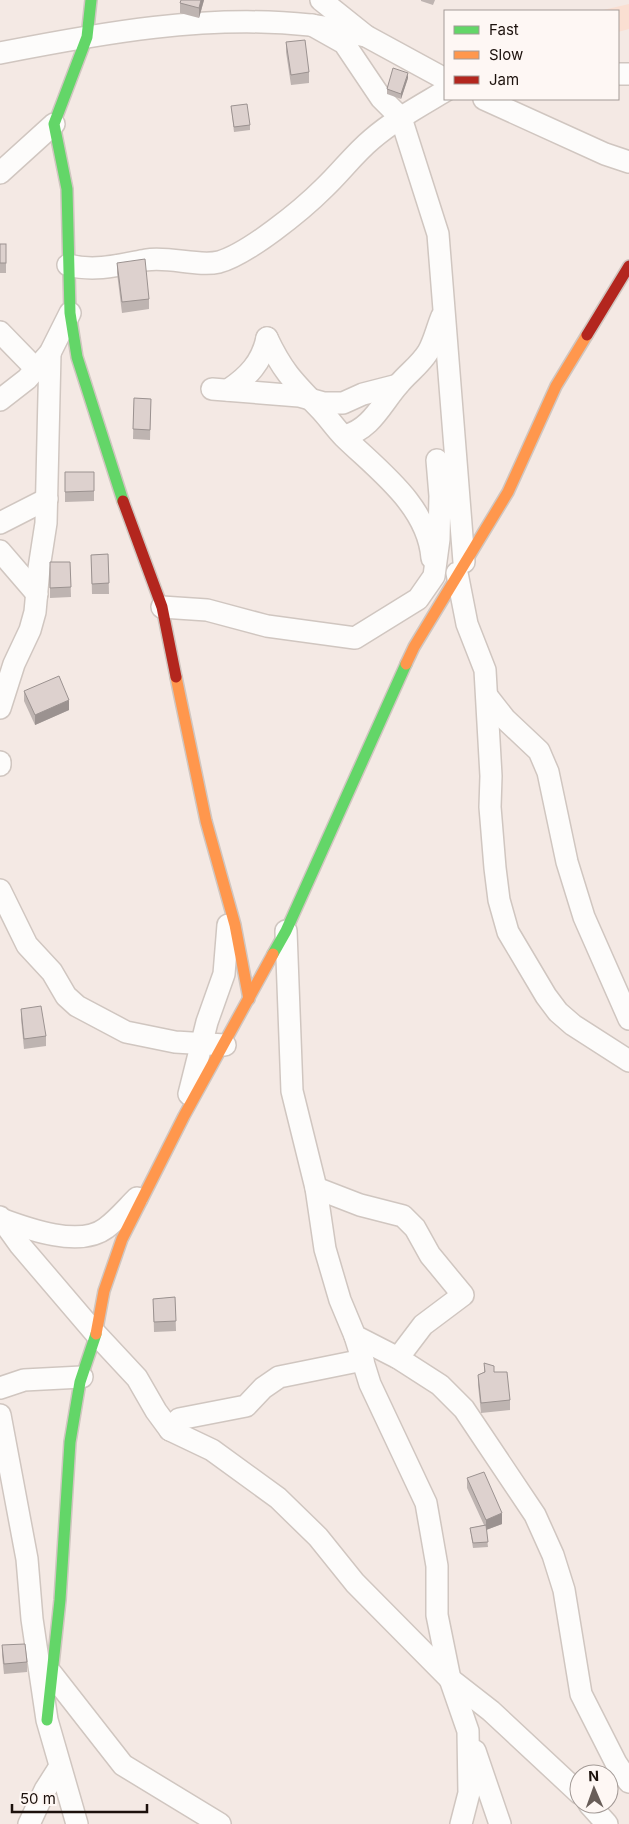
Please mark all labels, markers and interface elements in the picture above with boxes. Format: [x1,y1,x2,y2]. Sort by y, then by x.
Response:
legend [444,10,619,100]
text: Fast [489,20,519,39]
text: Slow [489,45,523,64]
text: Jam [489,70,519,89]
north arrow [569,1764,619,1814]
text: N [588,1767,599,1784]
scale bar [12,1782,148,1814]
text: 50 m [20,1789,56,1808]

